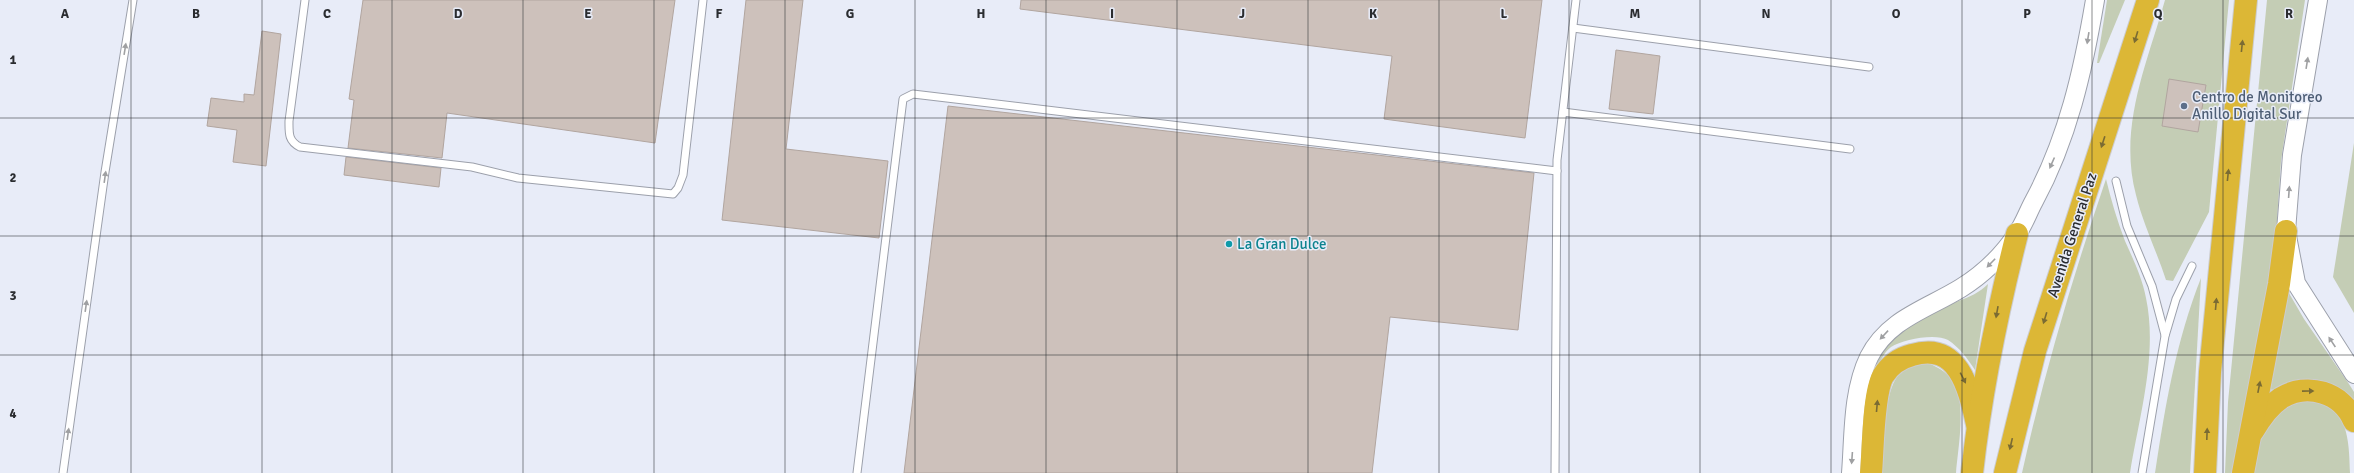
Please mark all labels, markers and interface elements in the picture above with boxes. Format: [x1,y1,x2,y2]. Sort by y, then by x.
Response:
text: A [61,6,70,22]
text: B [192,6,200,22]
text: C [323,6,331,22]
text: D [454,6,463,22]
text: E [584,6,592,22]
text: F [716,6,723,22]
text: G [846,6,854,22]
text: H [977,6,985,22]
text: I [1110,6,1114,22]
text: J [1239,6,1245,22]
text: K [1369,6,1377,22]
text: L [1501,6,1508,22]
text: M [1630,6,1641,22]
text: N [1761,6,1771,22]
text: O [1892,6,1901,22]
text: P [2023,6,2031,22]
text: Q [2154,6,2163,22]
text: R [2285,6,2293,22]
one-way arrow [2085,32,2091,45]
one-way arrow [2133,32,2139,44]
one-way arrow [2238,40,2245,52]
one-way arrow [122,42,128,55]
text: 1 [9,52,17,68]
one-way arrow [2304,57,2310,69]
place label: Centro de Monitoreo Anillo Digital Sur [2192,88,2323,123]
marker: Centro de Monitoreo Anillo Digital Sur [2179,101,2189,111]
one-way arrow [2100,136,2106,148]
one-way arrow [2049,157,2055,169]
one-way arrow [2225,169,2232,181]
text: 2 [9,170,17,186]
street label: Avenida General Paz [2043,170,2101,300]
one-way arrow [102,171,108,183]
one-way arrow [2286,186,2293,198]
place label: La Gran Dulce [1237,235,1326,253]
marker: La Gran Dulce [1224,239,1234,249]
one-way arrow [1986,258,1996,268]
text: 3 [9,288,17,304]
one-way arrow [2213,298,2219,310]
one-way arrow [83,300,89,312]
one-way arrow [1994,306,2000,318]
one-way arrow [2042,313,2048,325]
one-way arrow [1879,330,1889,340]
one-way arrow [2328,337,2336,347]
one-way arrow [1960,372,1966,384]
one-way arrow [2257,381,2263,393]
one-way arrow [2302,388,2315,394]
one-way arrow [1874,400,1880,412]
text: 4 [9,406,17,422]
one-way arrow [2204,427,2210,440]
one-way arrow [65,428,71,440]
one-way arrow [2008,438,2014,450]
one-way arrow [1848,452,1855,464]

